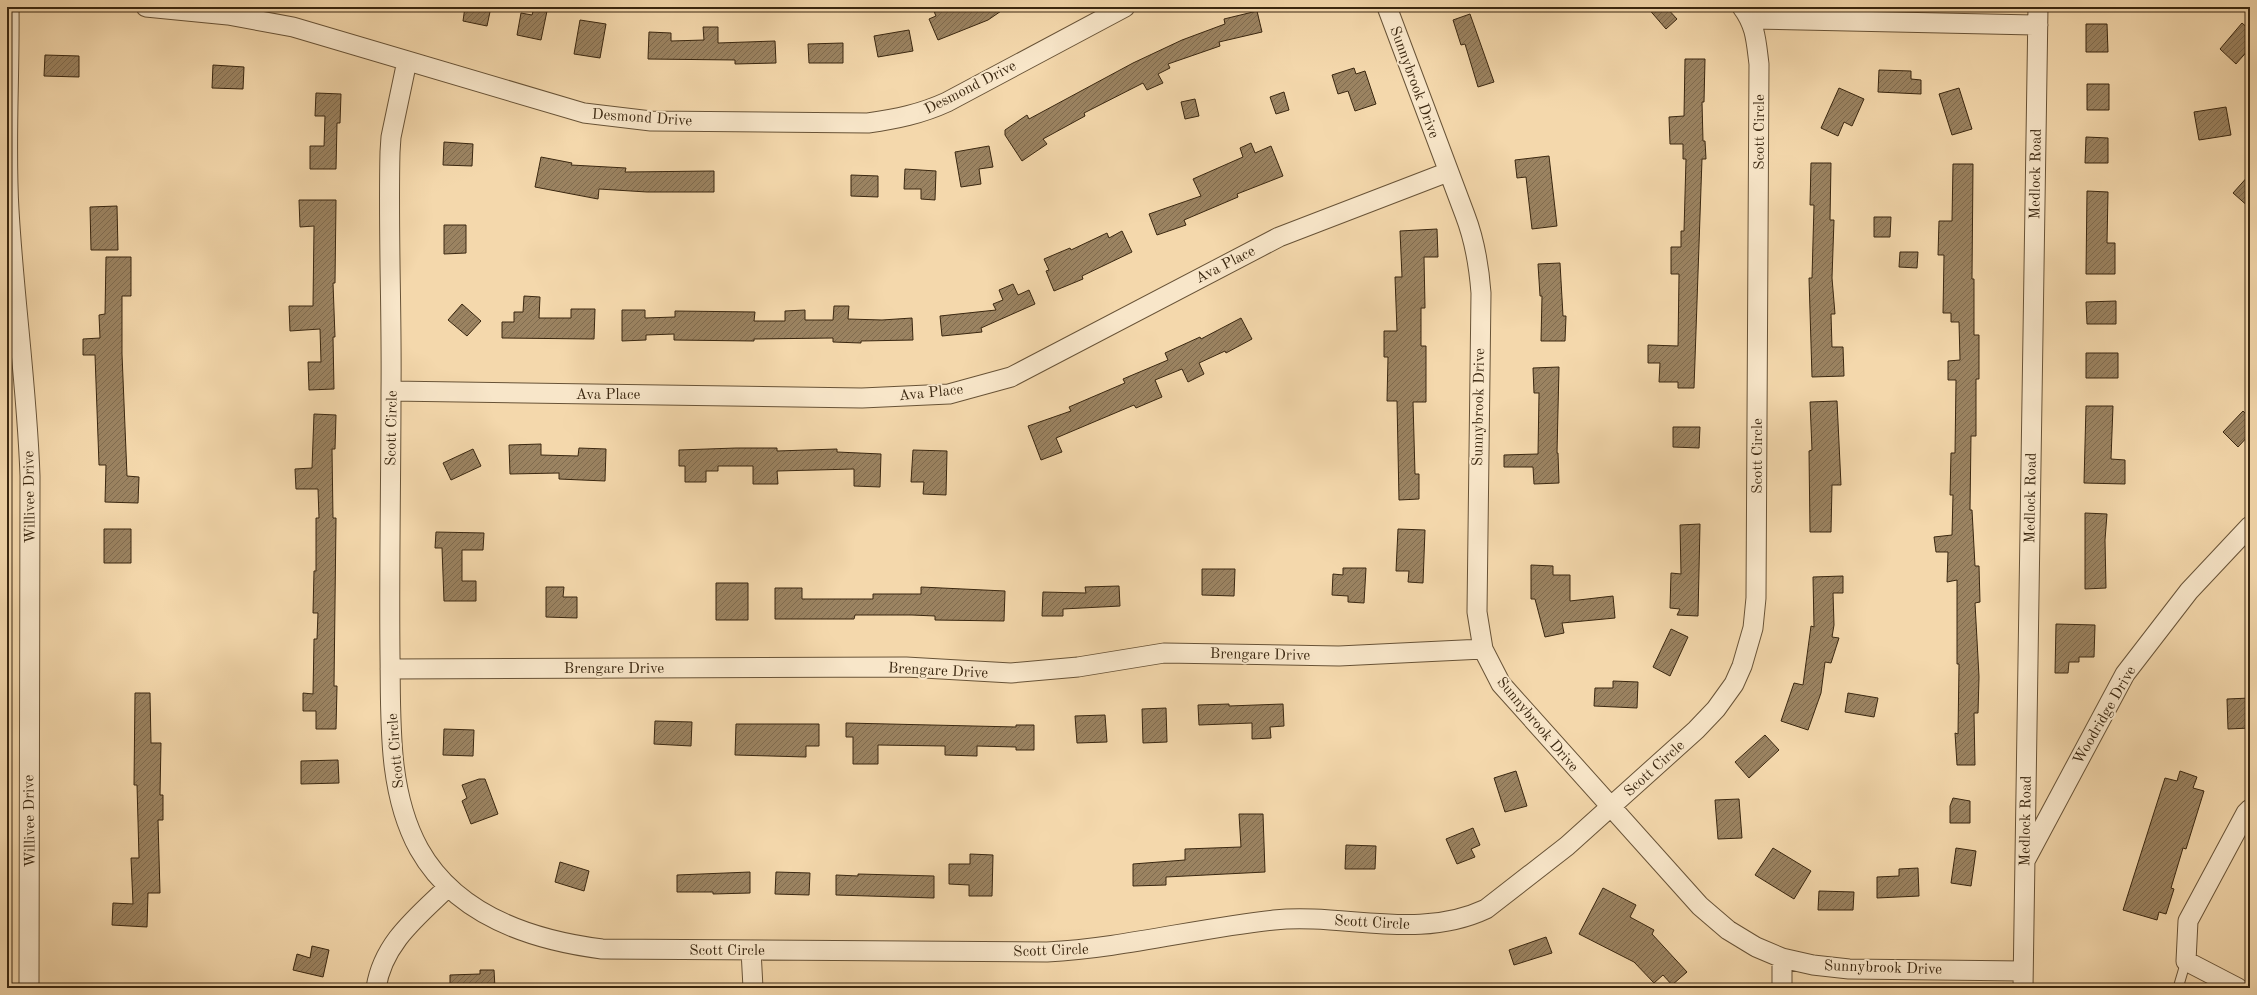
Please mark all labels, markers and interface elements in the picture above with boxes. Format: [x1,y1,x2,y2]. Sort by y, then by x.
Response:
street label: Sunnybrook Drive [1386,24,1441,141]
street label: Desmond Drive [922,59,1019,118]
street label: Scott Circle [1753,94,1768,170]
street label: Desmond Drive [591,108,693,129]
street label: Medlock Road [2028,128,2045,220]
street label: Ava Place [1193,244,1258,287]
street label: Sunnybrook Drive [1471,348,1488,466]
street label: Ava Place [898,383,964,404]
street label: Ava Place [576,388,640,403]
street label: Scott Circle [384,390,401,466]
street label: Scott Circle [1751,418,1766,494]
street label: Willivee Drive [22,450,39,544]
street label: Medlock Road [2023,452,2040,544]
street label: Brengare Drive [1210,647,1310,664]
street label: Brengare Drive [887,661,988,682]
street label: Brengare Drive [564,662,664,677]
street label: Woodridge Drive [2071,664,2139,767]
street label: Sunnybrook Drive [1493,675,1581,775]
street label: Scott Circle [386,712,407,789]
street label: Scott Circle [1622,738,1688,800]
street label: Willivee Drive [22,774,39,868]
street label: Medlock Road [2018,775,2035,867]
street label: Scott Circle [1334,914,1410,933]
street label: Scott Circle [1013,943,1089,960]
street label: Scott Circle [689,944,765,959]
street label: Sunnybrook Drive [1824,959,1942,978]

